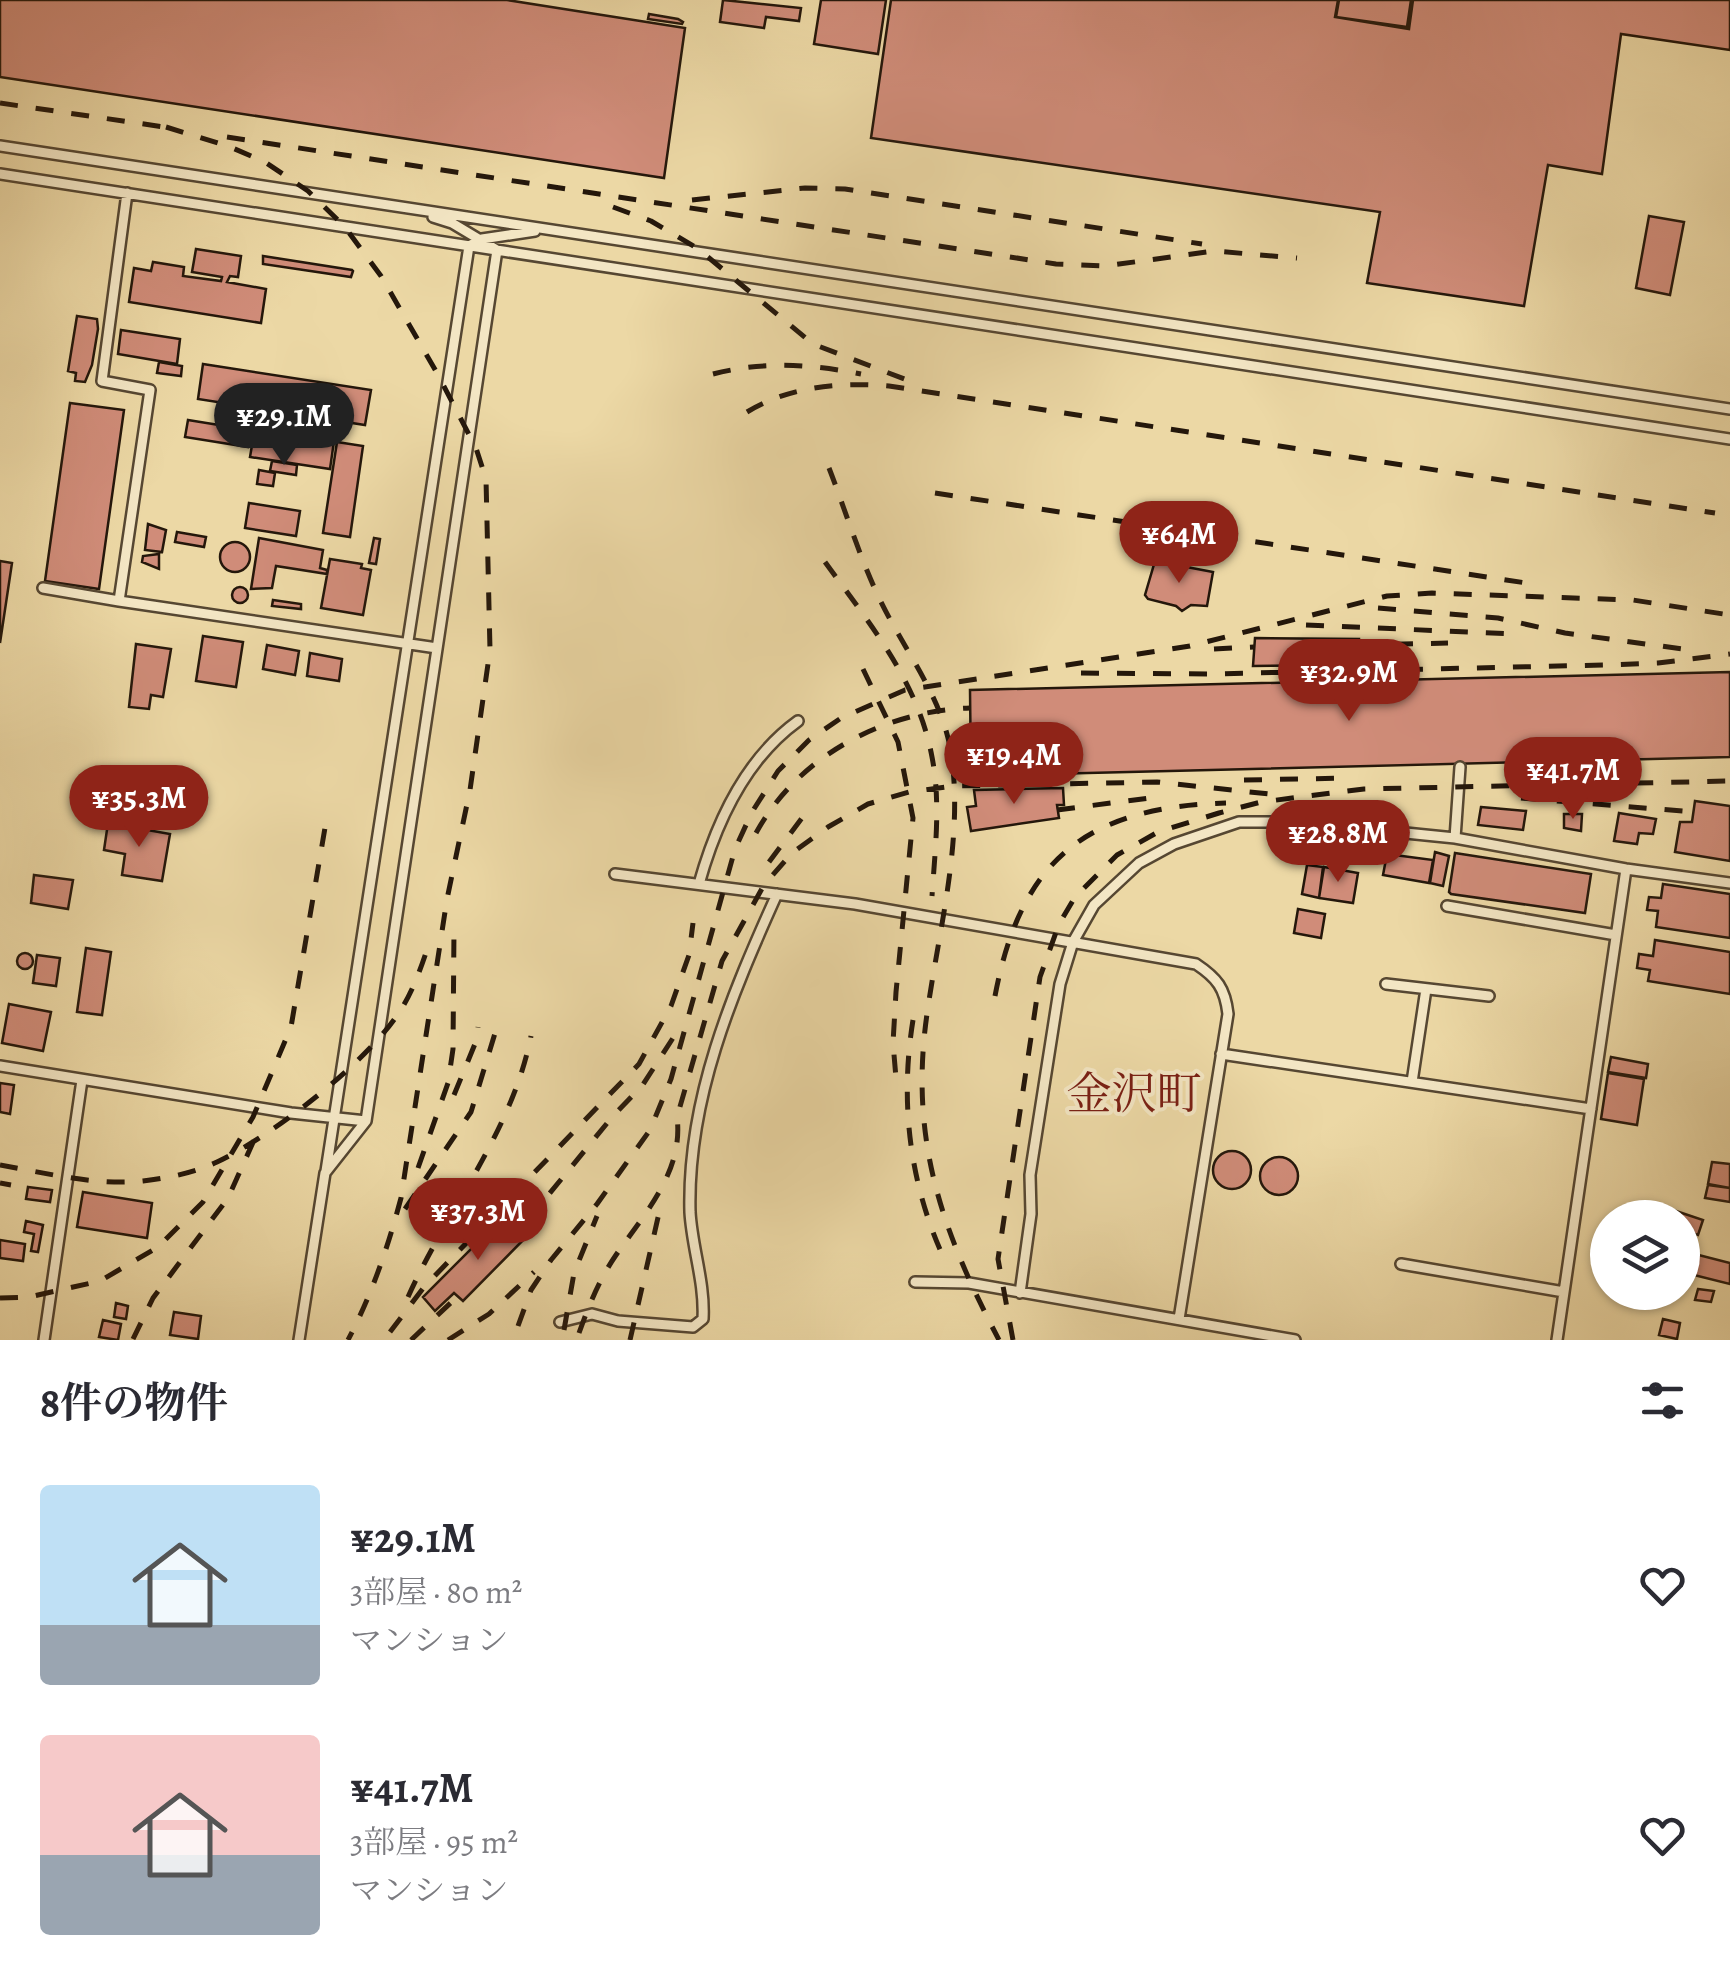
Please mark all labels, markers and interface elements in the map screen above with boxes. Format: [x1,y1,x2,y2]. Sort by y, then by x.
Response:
pin: ¥29.1M [203,383,365,468]
text: ¥29.1M [236,393,332,437]
pin: ¥64M [1120,501,1238,586]
text: ¥64M [1141,511,1217,555]
pin: ¥32.9M [1268,639,1430,724]
text: ¥32.9M [1300,649,1398,693]
pin: ¥19.4M [933,722,1095,807]
text: ¥19.4M [966,732,1062,776]
pin: ¥41.7M [1492,737,1654,822]
text: ¥41.7M [1526,747,1620,791]
pin: ¥35.3M [58,765,220,850]
text: ¥35.3M [91,775,187,819]
pin: ¥28.8M [1257,800,1419,885]
text: ¥28.8M [1288,810,1388,854]
district label: 金沢町 [1066,1063,1202,1125]
pin: ¥37.3M [397,1178,559,1263]
text: ¥37.3M [430,1188,526,1232]
map controls [1590,1200,1700,1310]
button: layers [1590,1200,1700,1310]
icon: filters [1635,1373,1690,1428]
text: 8件の物件 [40,1374,228,1431]
text: ¥29.1M [350,1509,476,1566]
icon: home [120,1525,240,1645]
icon: heart [1635,1558,1690,1613]
text: 3部屋 · 80 m² [350,1570,522,1614]
text: マンション [350,1618,509,1662]
text: ¥41.7M [350,1759,474,1816]
icon: home [120,1775,240,1895]
icon: heart [1635,1808,1690,1863]
text: 3部屋 · 95 m² [350,1820,518,1864]
text: マンション [350,1868,509,1912]

